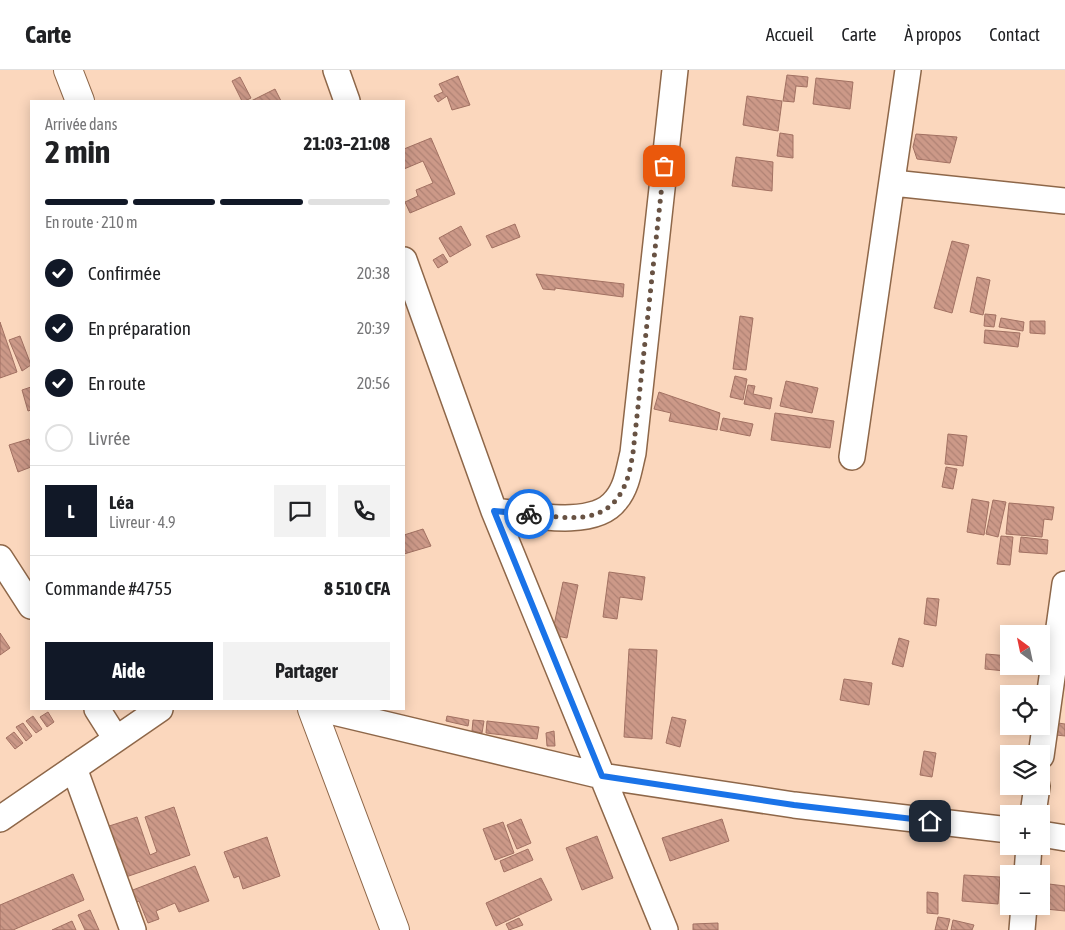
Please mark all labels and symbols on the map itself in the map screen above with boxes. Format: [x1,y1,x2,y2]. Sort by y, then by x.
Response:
pin [643,145,685,187]
courier [504,489,554,539]
north arrow [1000,625,1050,675]
pin [909,800,951,842]

